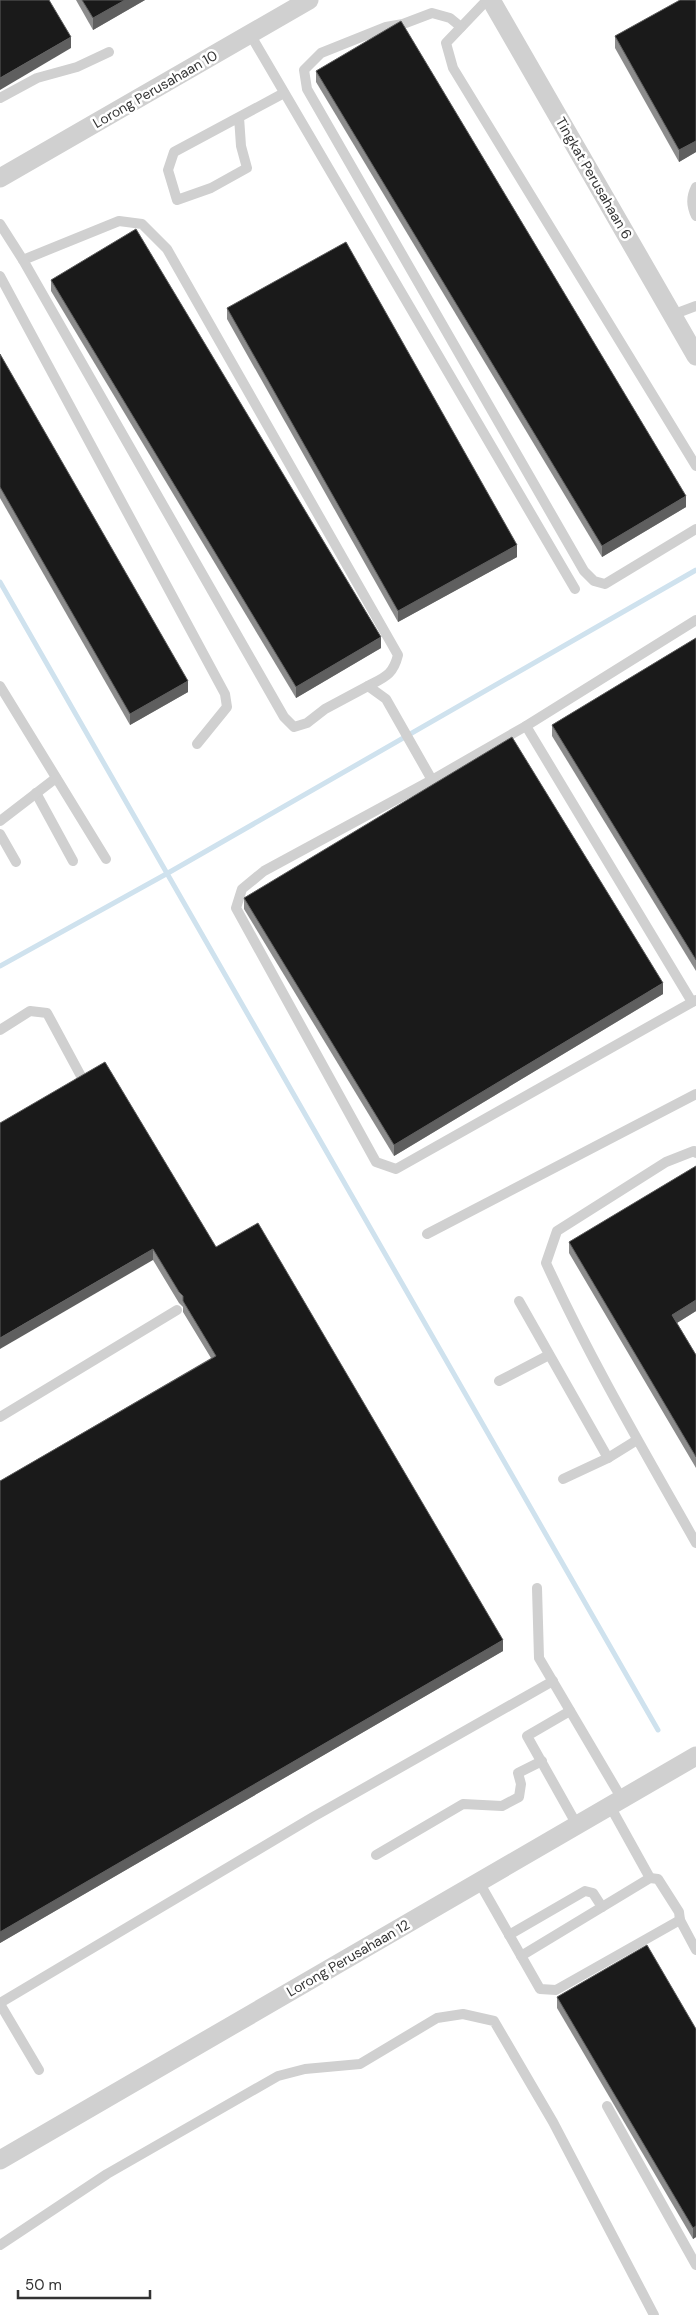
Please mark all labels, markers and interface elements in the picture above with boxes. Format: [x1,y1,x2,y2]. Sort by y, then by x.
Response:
street label: Lorong Perusahaan 10 [90,46,220,132]
street label: Tingkat Perusahaan 6 [552,114,636,242]
street label: Lorong Perusahaan 12 [283,1915,413,2001]
scale bar [18,2268,150,2300]
text: 50 m [25,2275,62,2295]

